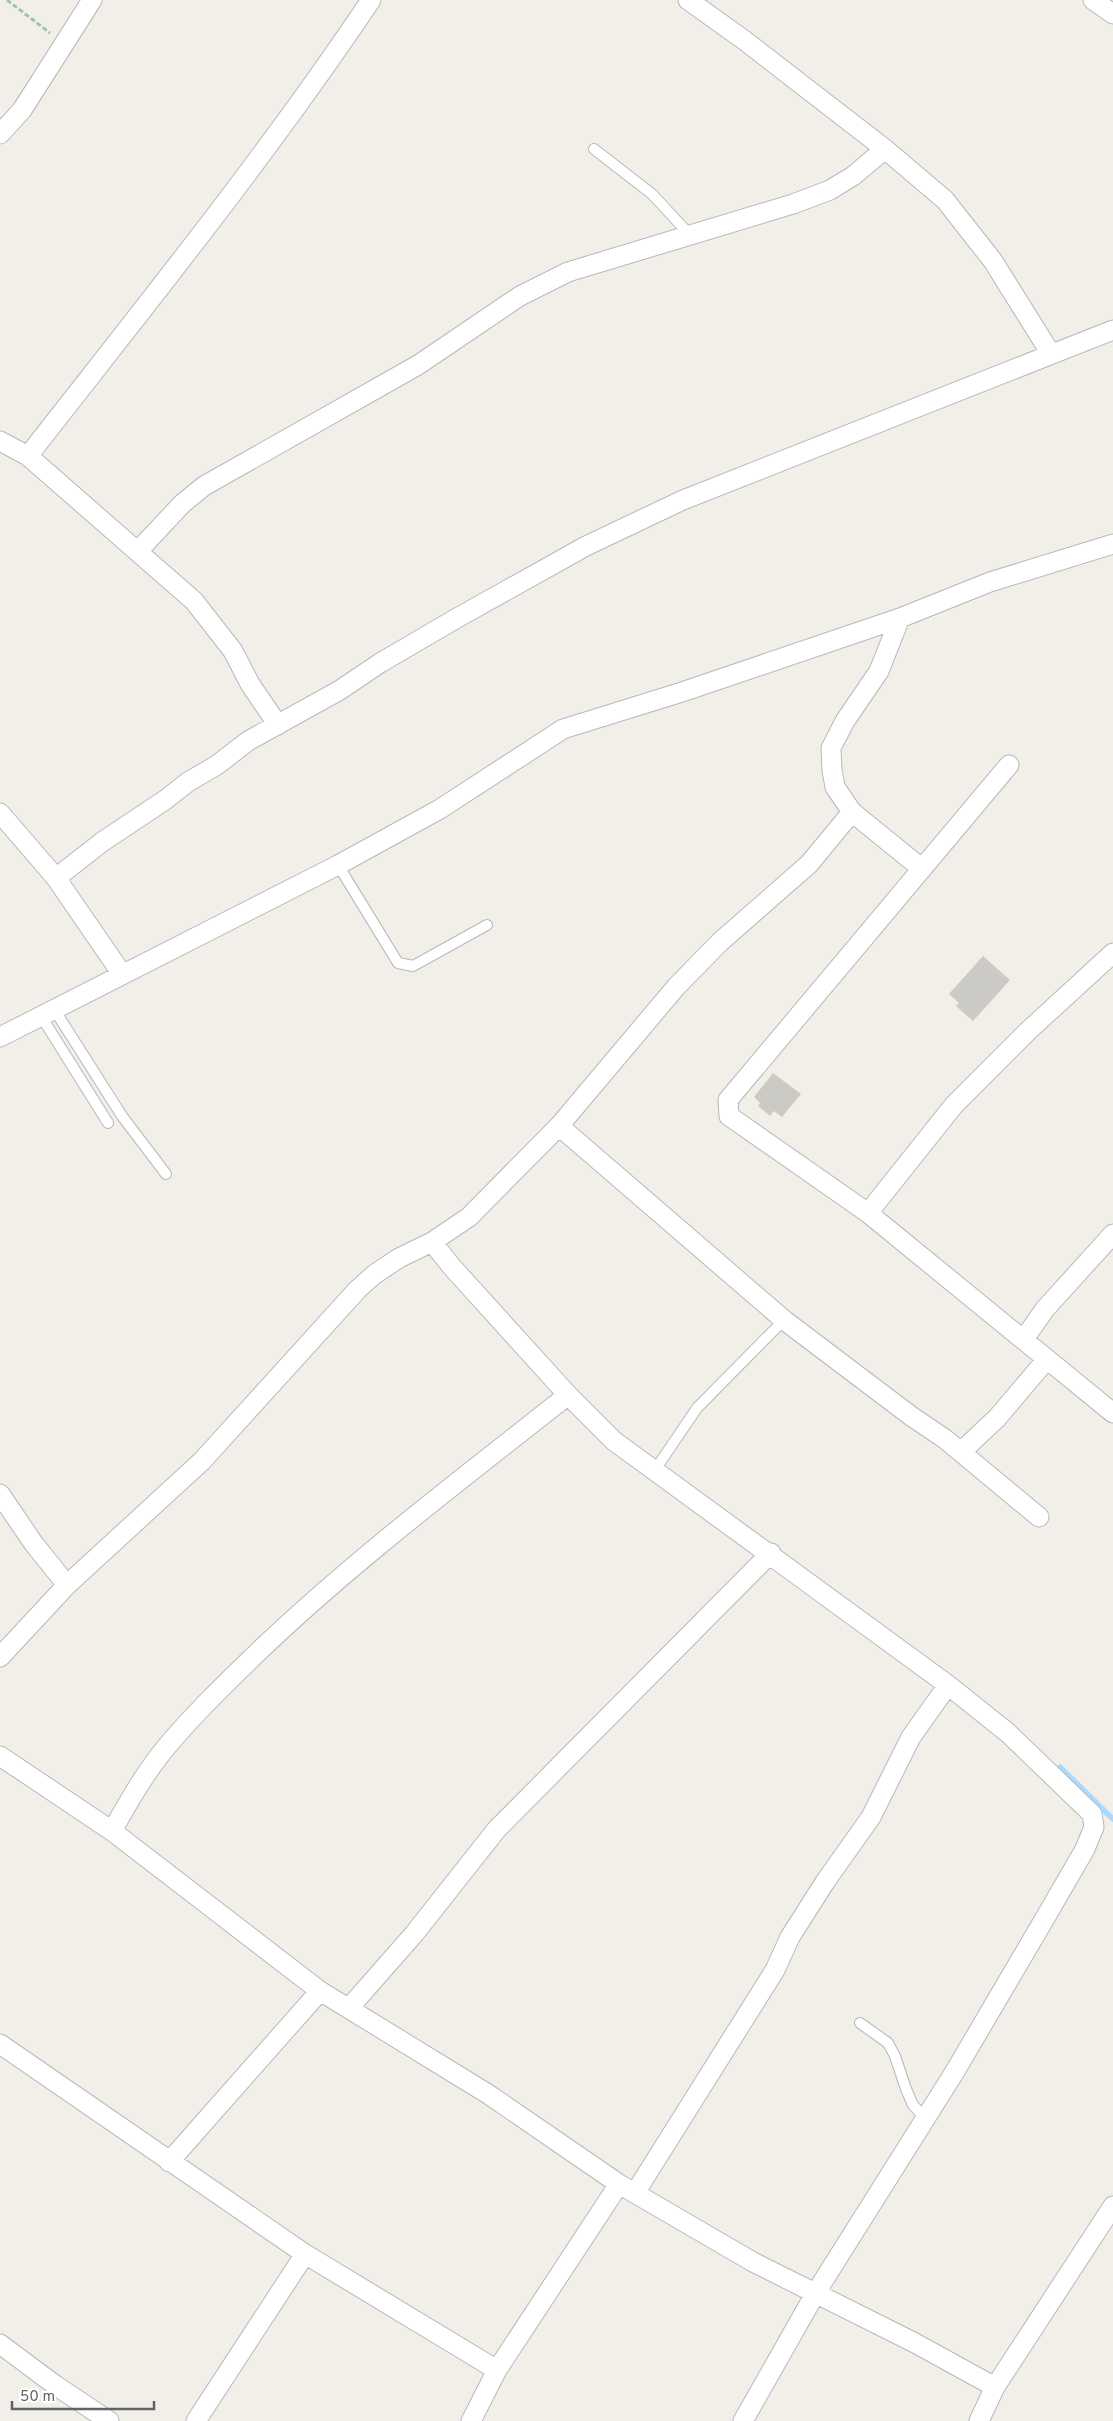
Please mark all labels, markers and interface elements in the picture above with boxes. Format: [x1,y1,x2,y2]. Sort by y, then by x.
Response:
scale bar [12,2378,155,2410]
text: 50 m [20,2388,55,2407]

